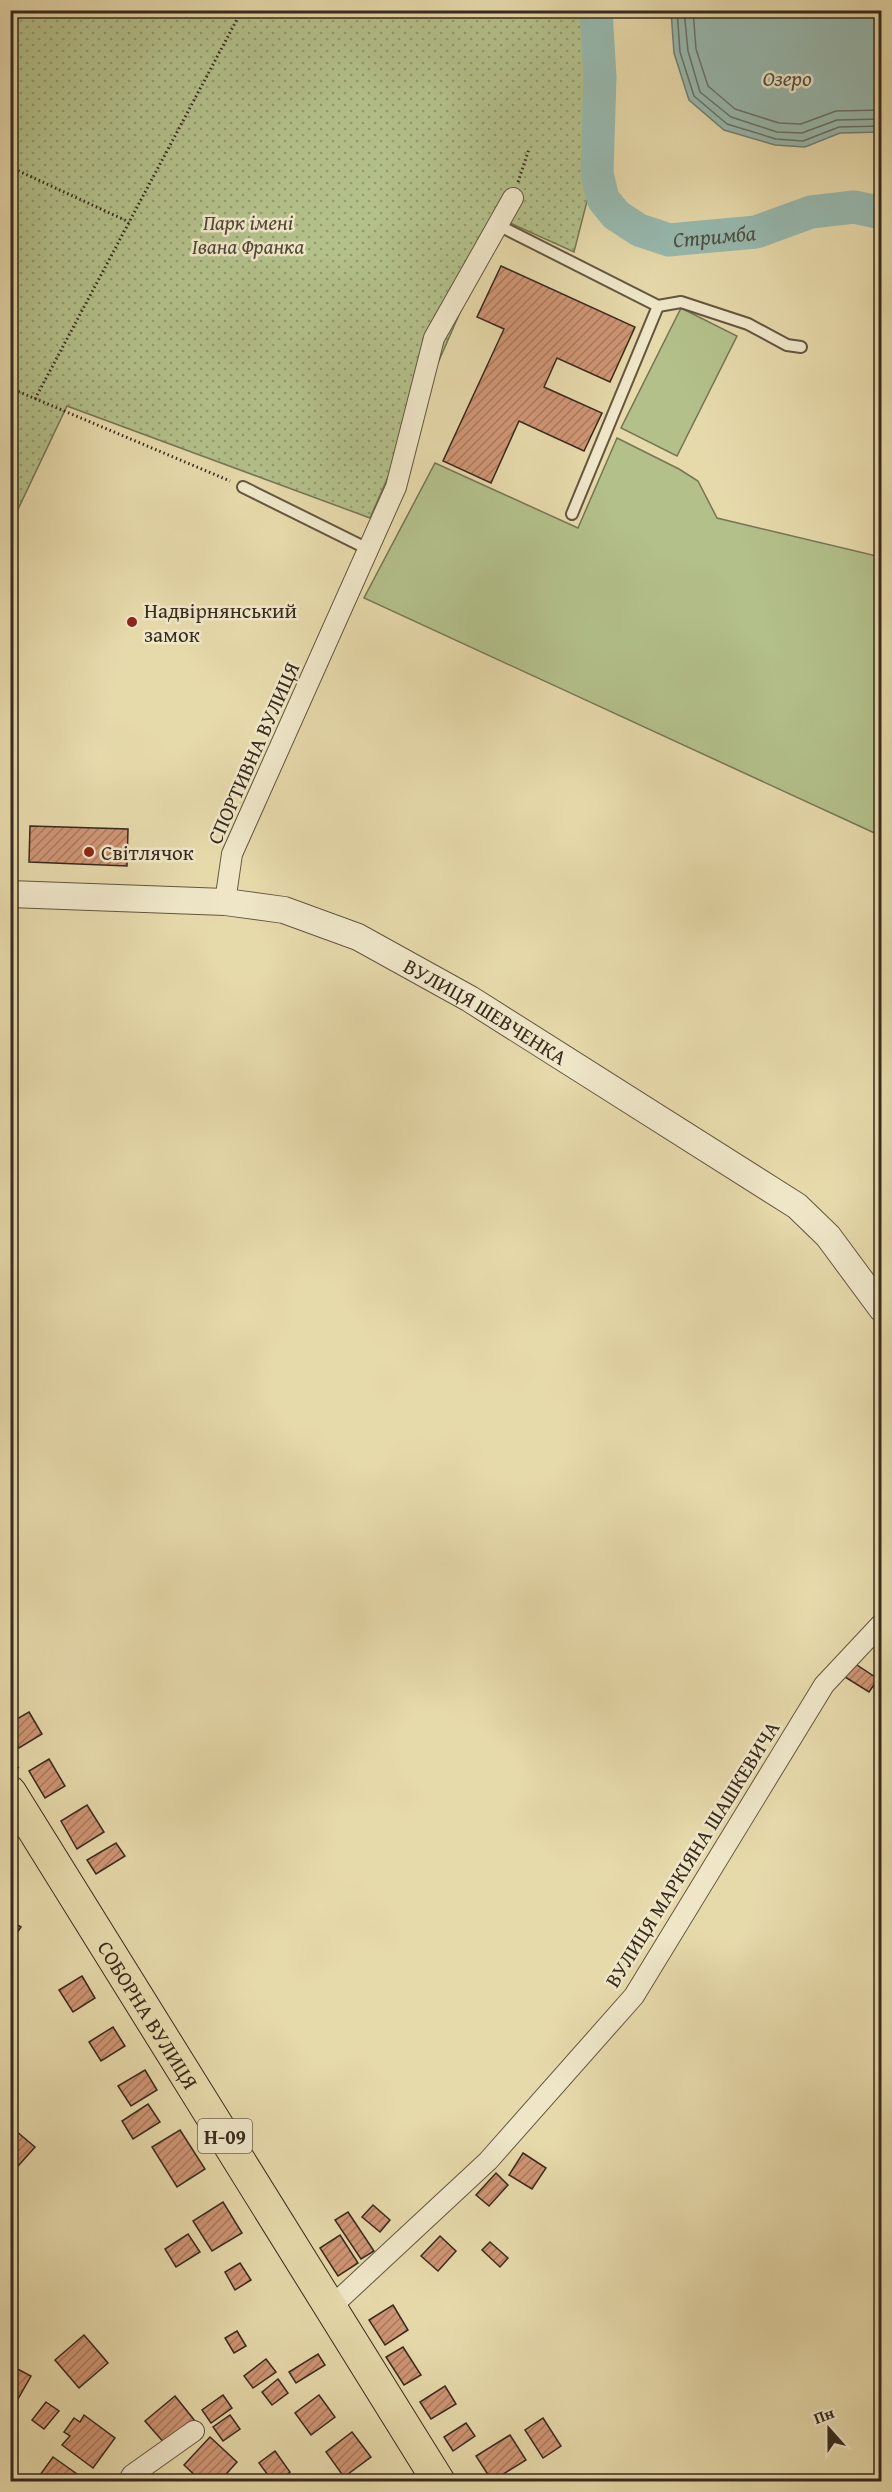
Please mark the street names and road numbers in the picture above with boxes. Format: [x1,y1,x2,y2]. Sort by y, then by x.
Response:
street label: СПОРТИВНА ВУЛИЦЯ [199,657,307,849]
street label: ВУЛИЦЯ ШЕВЧЕНКА [398,950,574,1072]
street label: ВУЛИЦЯ МАРКІЯНА ШАШКЕВИЧА [597,1714,787,1993]
street label: СОБОРНА ВУЛИЦЯ [90,1934,206,2095]
road number: Н-09 [198,2119,252,2153]

